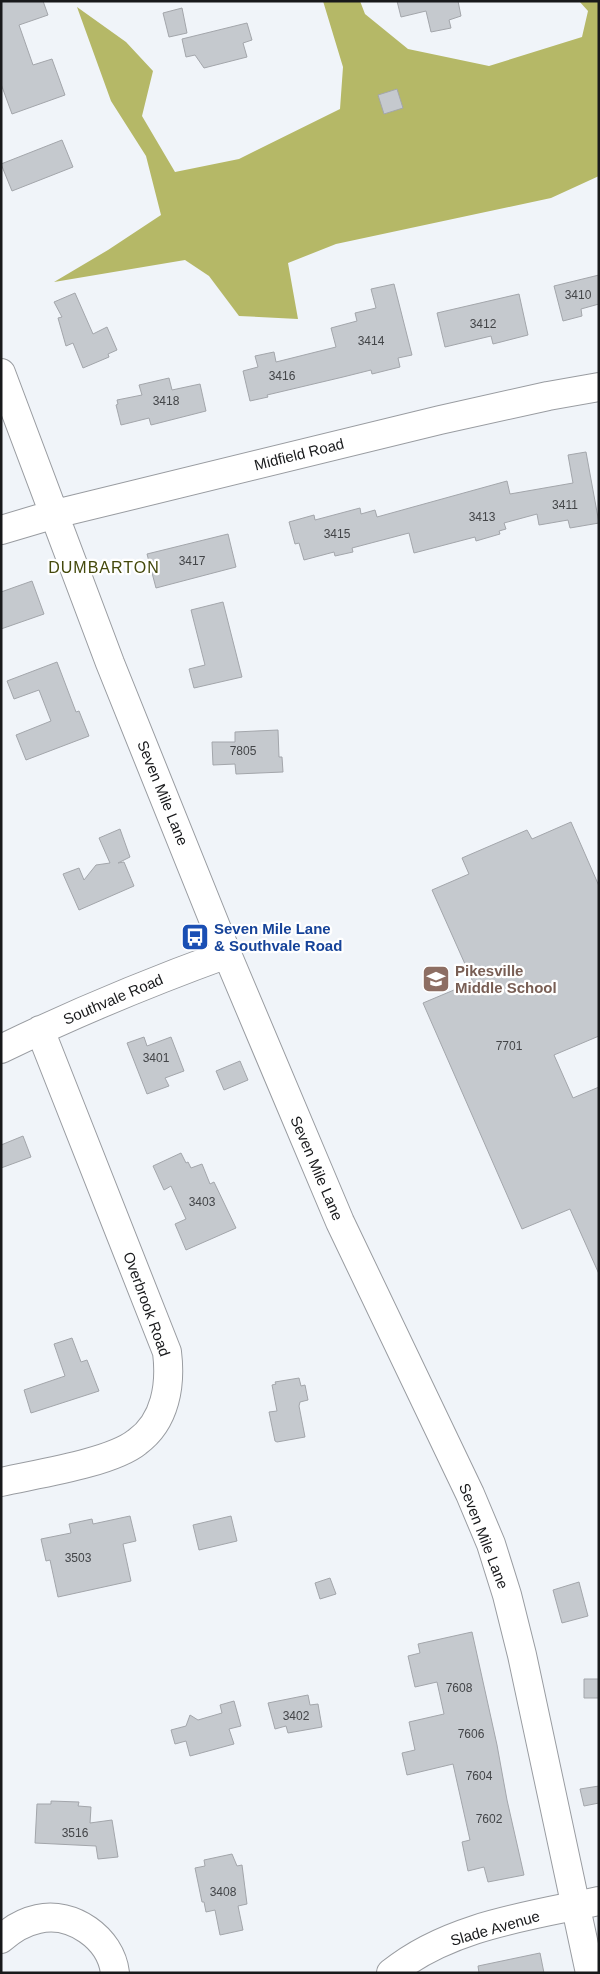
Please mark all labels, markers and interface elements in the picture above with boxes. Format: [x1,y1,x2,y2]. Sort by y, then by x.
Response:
house number: 3410 [565,288,592,302]
house number: 3412 [470,317,497,331]
house number: 3414 [358,334,385,348]
house number: 3416 [269,369,296,383]
house number: 3418 [153,394,180,408]
street label: Midfield Road [252,435,346,473]
house number: 3411 [552,498,578,512]
house number: 3413 [469,510,496,524]
house number: 3415 [324,527,351,541]
house number: 3417 [179,554,206,568]
district label: DUMBARTON [48,559,160,576]
street label: Seven Mile Lane [134,738,192,848]
house number: 7805 [230,744,257,758]
place label: Seven Mile Lane & Southvale Road [214,920,342,954]
bus stop icon: Seven Mile Lane & Southvale Road [180,922,210,952]
place label: Pikesville Middle School [455,962,557,996]
school or university icon: Pikesville Middle School [421,964,451,994]
street label: Southvale Road [61,970,165,1028]
house number: 7701 [496,1039,523,1053]
house number: 3401 [143,1051,170,1065]
street label: Seven Mile Lane [287,1113,347,1223]
house number: 3403 [189,1195,216,1209]
street label: Overbrook Road [120,1249,174,1359]
street label: Seven Mile Lane [456,1481,512,1591]
house number: 3503 [65,1551,92,1565]
house number: 7608 [446,1681,473,1695]
house number: 3402 [283,1709,310,1723]
house number: 7606 [458,1727,485,1741]
house number: 7604 [466,1769,493,1783]
house number: 7602 [476,1812,503,1826]
house number: 3516 [62,1826,89,1840]
house number: 3408 [210,1885,237,1899]
street label: Slade Avenue [448,1907,542,1949]

